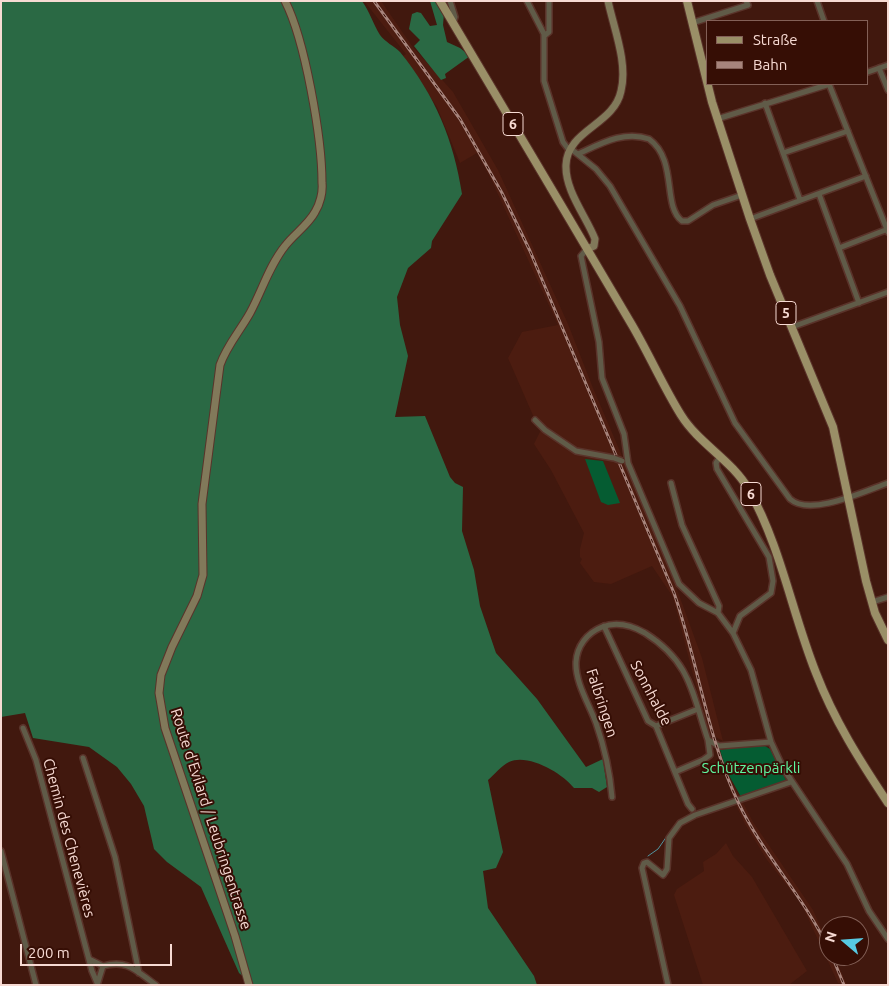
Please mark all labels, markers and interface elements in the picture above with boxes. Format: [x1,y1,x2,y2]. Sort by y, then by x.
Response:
legend [706,20,869,85]
text: Straße [753,31,797,48]
text: Bahn [753,56,787,73]
road number: 6 [503,112,523,136]
road number: 5 [776,302,796,324]
road number: 6 [741,482,761,506]
street label: Sonnhalde [626,657,676,729]
street label: Falbringen [582,666,622,740]
street label: Route d'Evilard / Leubringentrasse [167,706,255,932]
street label: Chemin des Chenevières [39,756,99,920]
park label: Schützenpärkli [702,759,800,777]
north arrow [819,916,869,966]
text: N [821,929,840,944]
scale bar [22,934,175,966]
text: 200 m [28,944,70,961]

